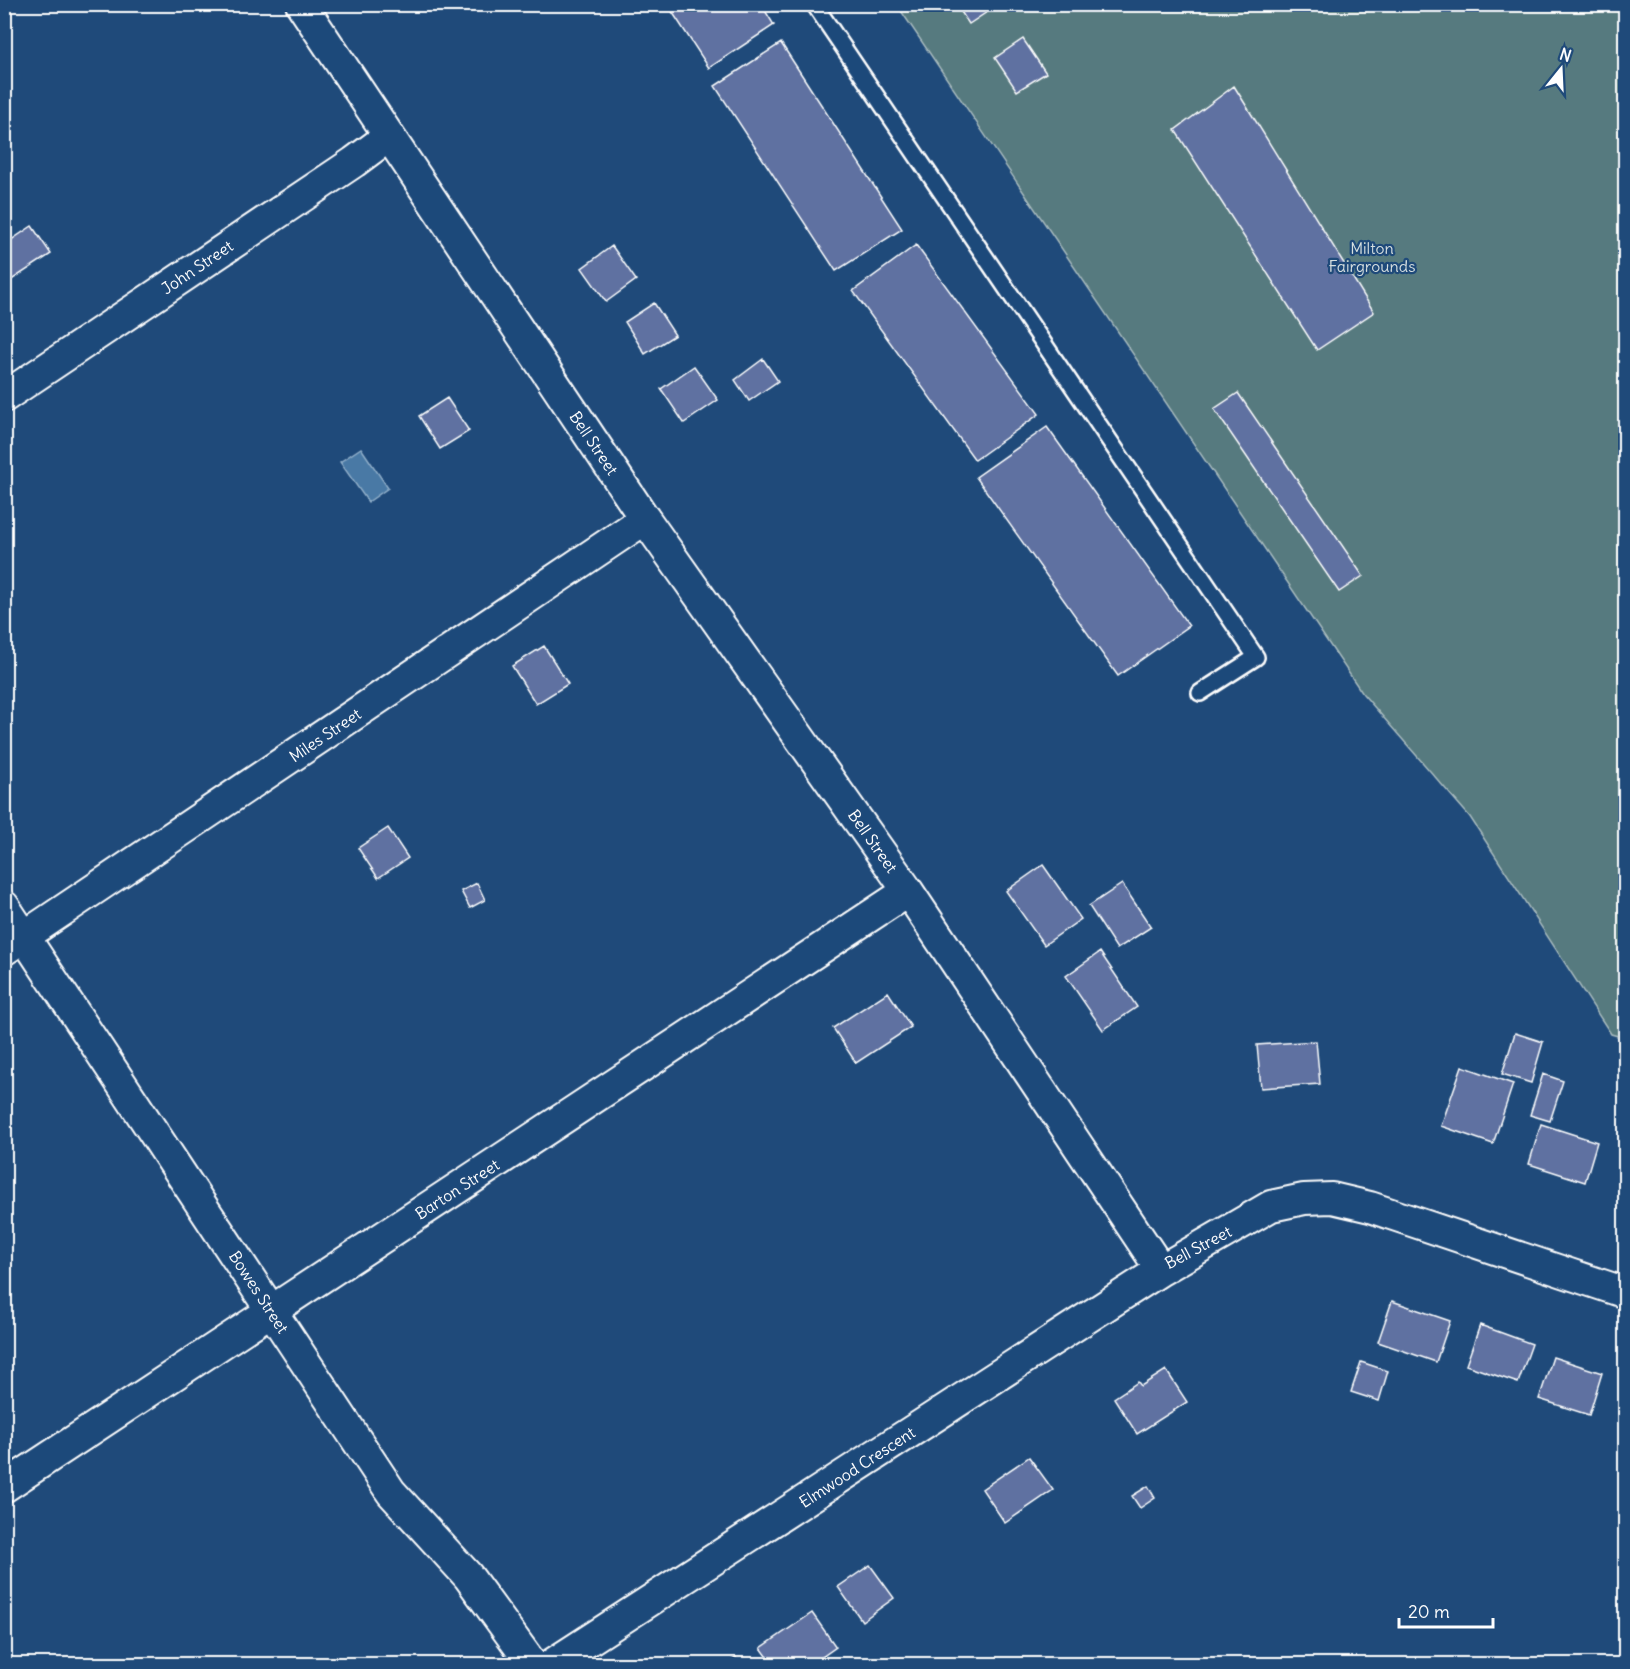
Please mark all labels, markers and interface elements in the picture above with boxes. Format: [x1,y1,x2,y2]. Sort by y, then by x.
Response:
north arrow [1531,39,1591,99]
text: N [1557,44,1574,66]
street label: John Street [157,235,237,298]
park label: Milton Fairgrounds [1329,238,1415,276]
street label: Bell Street [565,407,623,479]
street label: Miles Street [285,703,365,766]
street label: Bell Street [844,805,902,877]
street label: Barton Street [411,1154,503,1224]
street label: Bell Street [1161,1221,1235,1273]
street label: Bowes Street [225,1247,293,1338]
street label: Elmwood Crescent [795,1422,919,1512]
scale bar [1399,1591,1494,1629]
text: 20 m [1408,1600,1450,1623]

